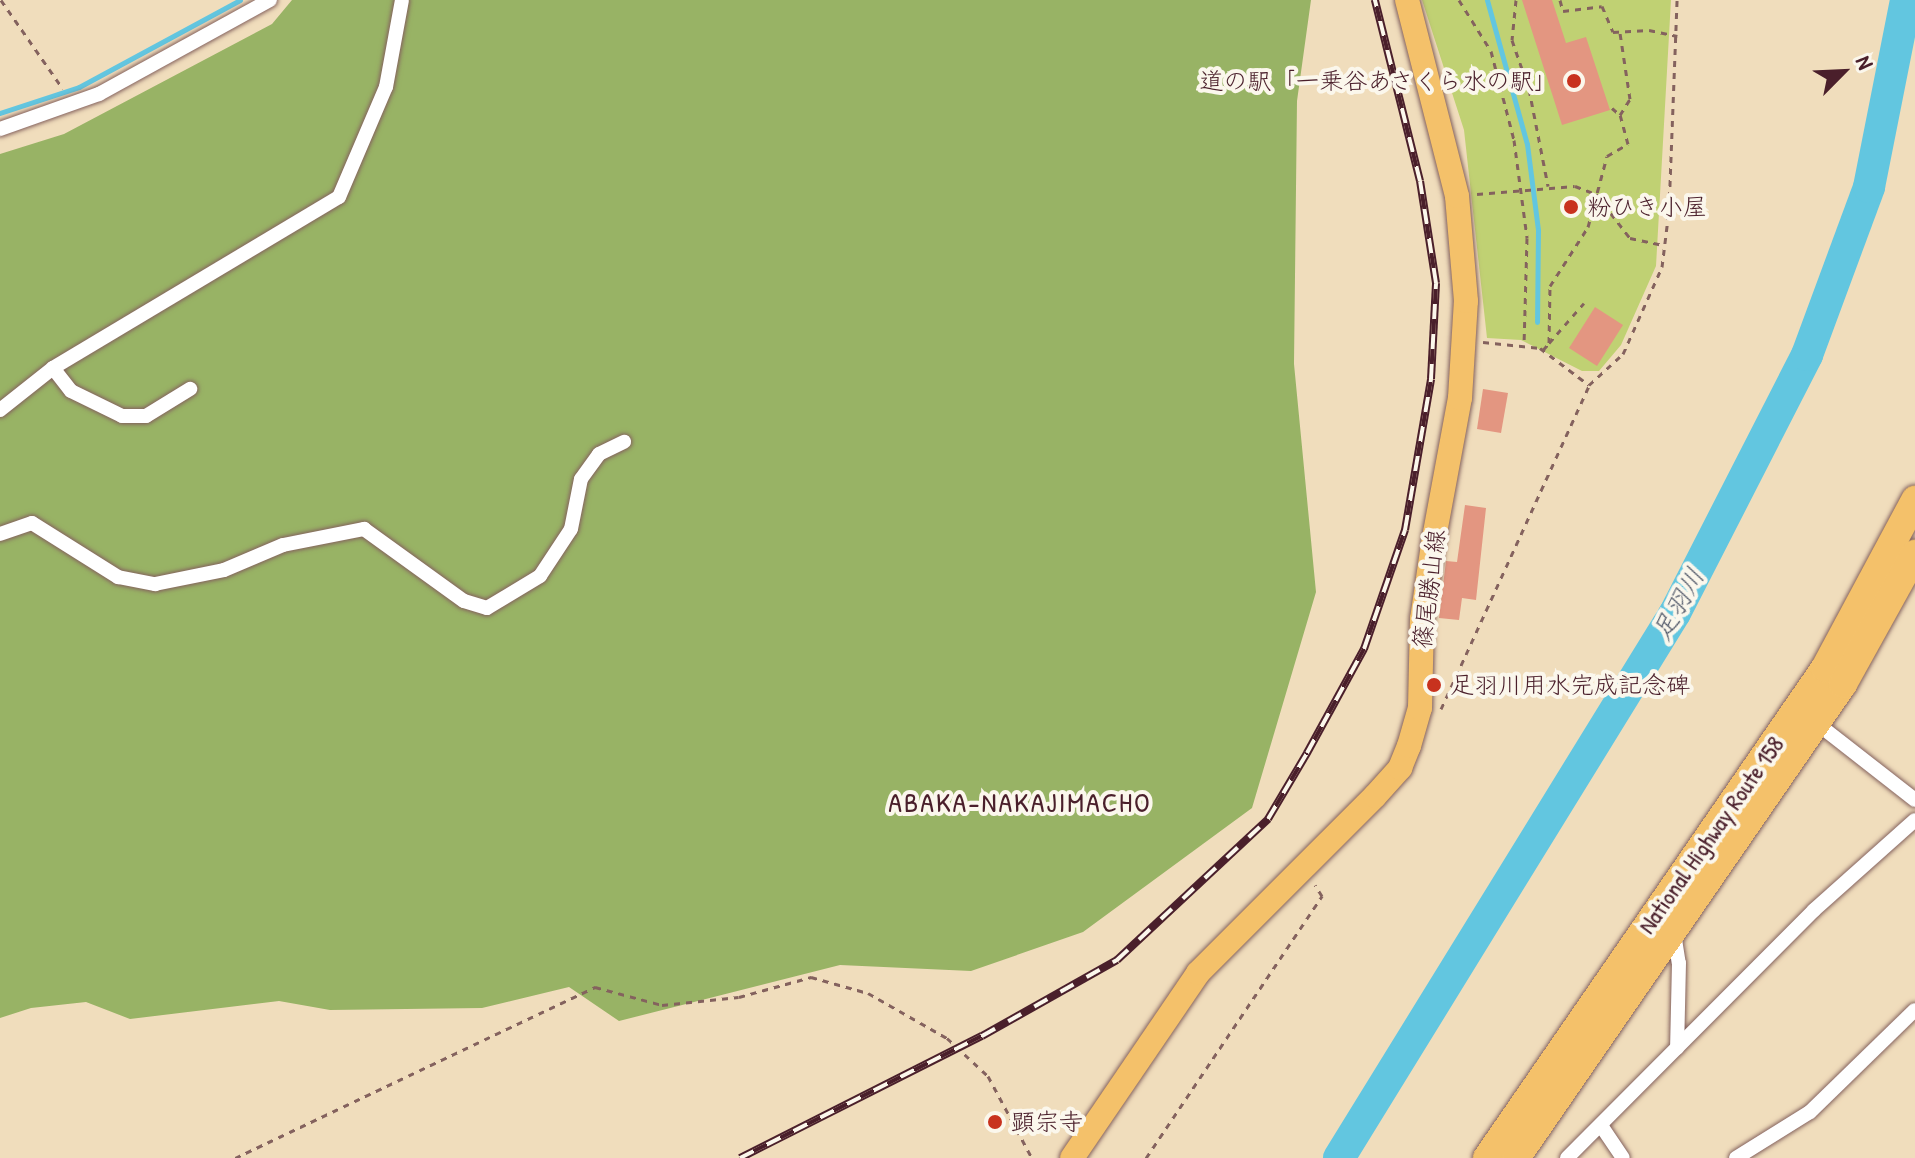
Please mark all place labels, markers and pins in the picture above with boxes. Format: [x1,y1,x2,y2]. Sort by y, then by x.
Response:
place label: 道の駅「一乗谷あさくら水の駅」 [1198,67,1558,95]
marker: 道の駅「一乗谷あさくら水の駅」 [1565,72,1583,90]
place label: 粉ひき小屋 [1587,193,1707,221]
marker: 粉ひき小屋 [1562,198,1580,216]
place label: 足羽川用水完成記念碑 [1450,671,1690,699]
marker: 足羽川用水完成記念碑 [1425,676,1443,694]
place label: 顕宗寺 [1011,1108,1083,1136]
marker: 顕宗寺 [986,1113,1004,1131]

